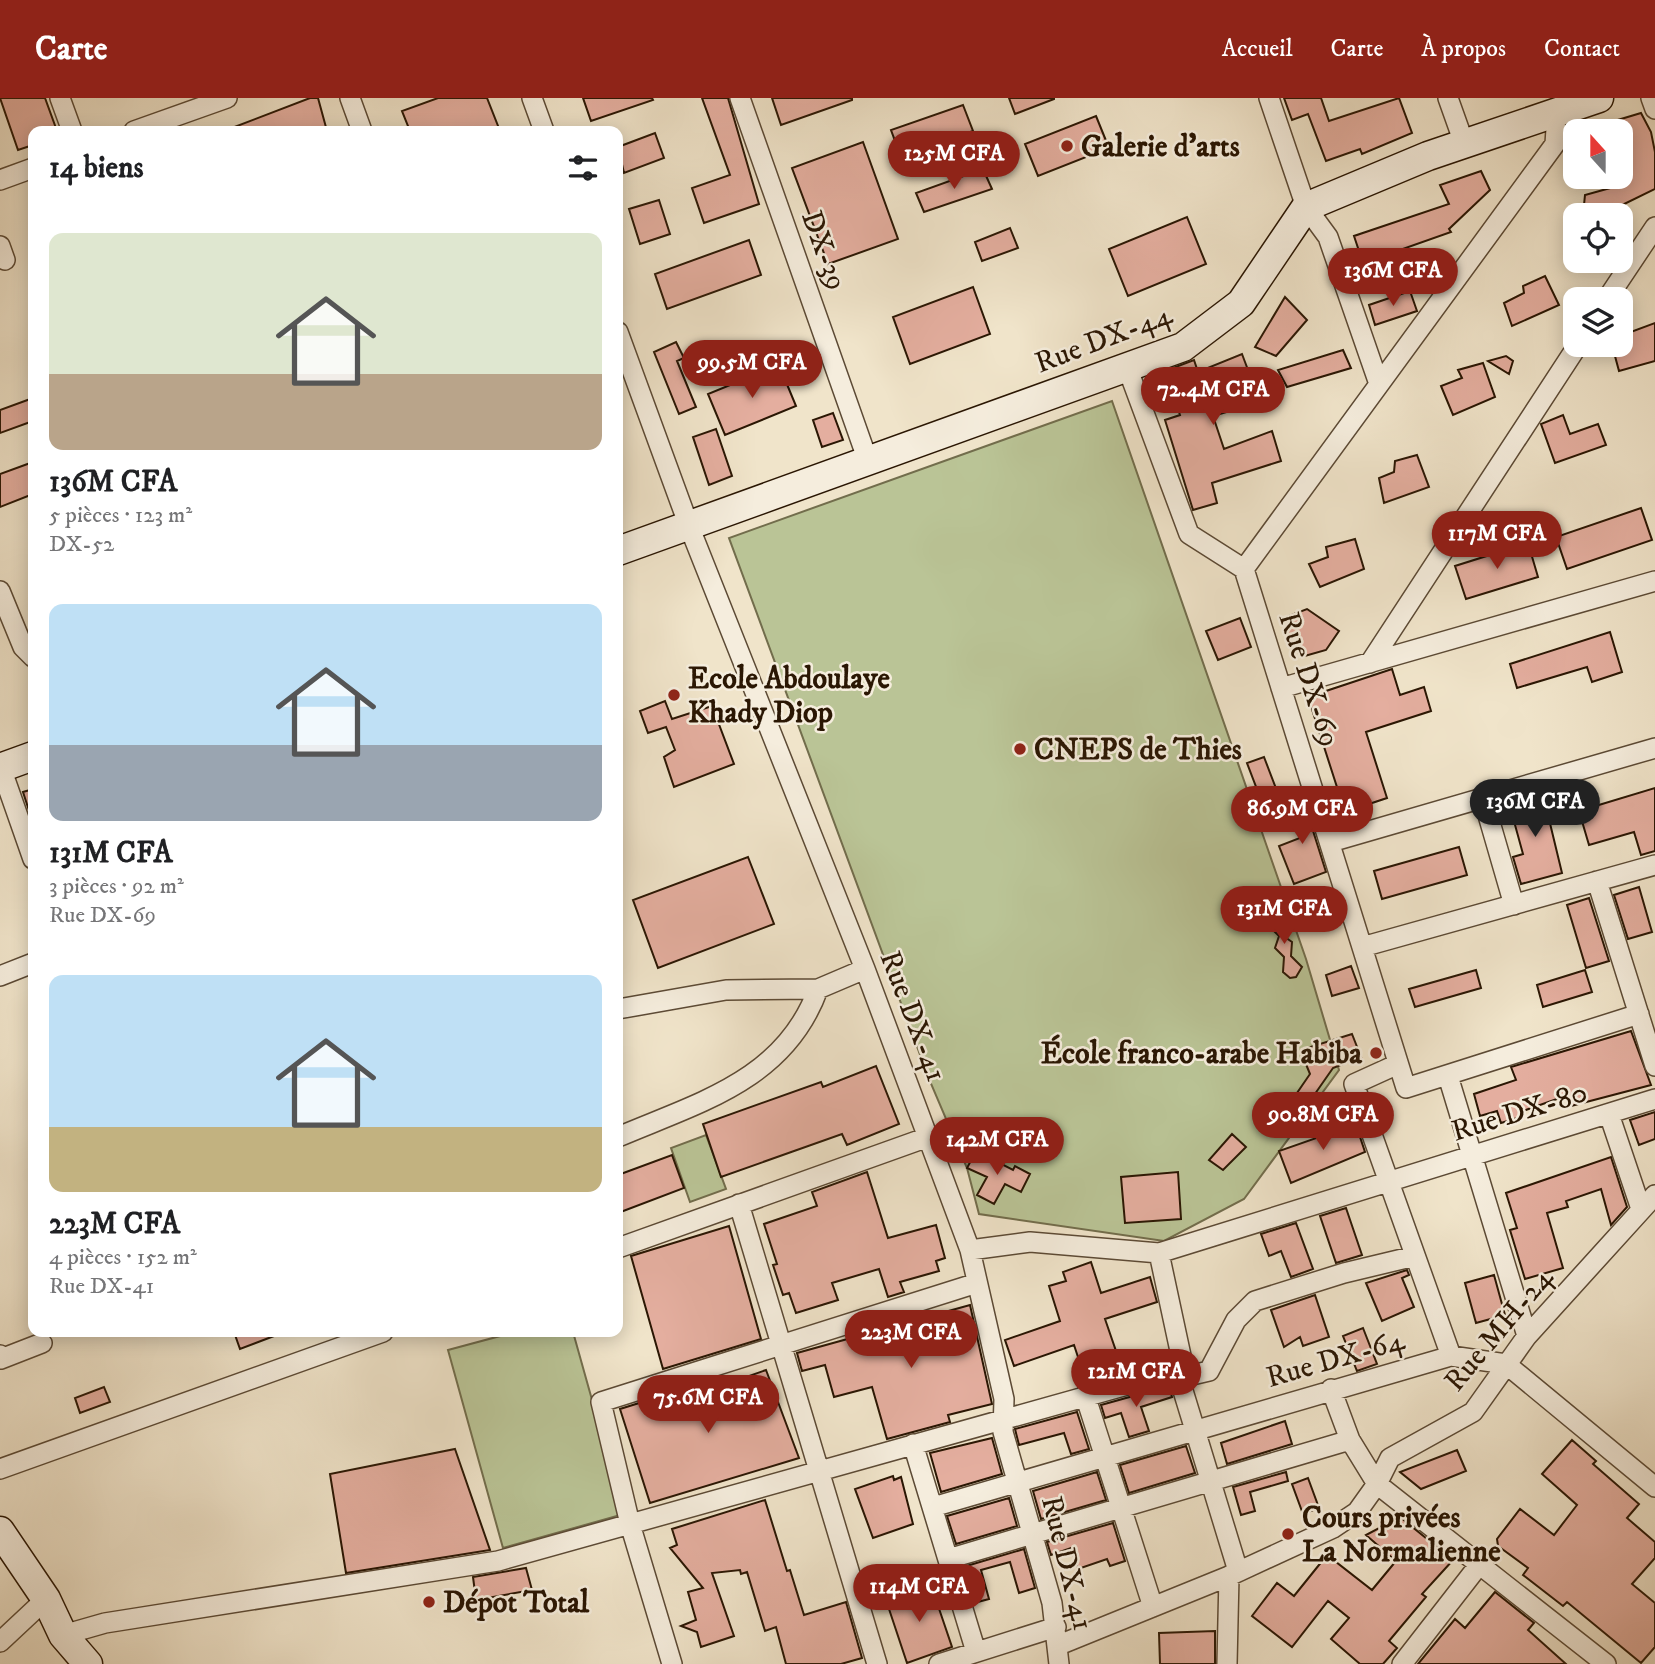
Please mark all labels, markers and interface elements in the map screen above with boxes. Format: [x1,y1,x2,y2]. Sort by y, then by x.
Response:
text: Carte [35,29,107,70]
text: Accueil [1222,34,1293,64]
text: Carte [1331,34,1383,64]
text: À propos [1421,34,1506,64]
text: Contact [1544,34,1620,64]
north arrow [1563,119,1633,189]
map controls [1563,119,1633,357]
place label: Galerie d'arts [1081,129,1240,166]
pin: 125M CFA [882,132,1026,191]
marker: Galerie d'arts [1059,138,1075,154]
text: 125M CFA [904,139,1004,168]
icon: filters [564,149,602,187]
text: 14 biens [49,150,144,187]
button: locate [1563,203,1633,273]
street label: DX-39 [792,206,855,295]
pin: 136M CFA [1321,248,1465,308]
text: 136M CFA [1344,256,1442,285]
icon: home [263,278,389,404]
button: layers [1563,287,1633,357]
street label: Rue DX-44 [1030,296,1178,382]
pin: 99.5M CFA [672,341,832,400]
text: 99.5M CFA [698,348,806,377]
pin: 72.4M CFA [1133,368,1293,427]
text: 72.4M CFA [1157,375,1269,404]
text: 136M CFA [49,464,177,501]
text: 5 pièces · 123 m² [49,501,192,530]
pin: 117M CFA [1425,512,1569,571]
text: 117M CFA [1448,519,1546,548]
text: DX-52 [49,530,114,559]
street label: Rue DX-69 [1269,607,1348,752]
icon: home [263,649,389,775]
place label: Ecole Abdoulaye Khady Diop [688,661,890,732]
marker: Ecole Abdoulaye Khady Diop [666,687,682,703]
place label: CNEPS de Thies [1034,732,1242,769]
marker: CNEPS de Thies [1012,741,1028,757]
pin: 136M CFA [1463,780,1607,839]
pin: 86.9M CFA [1222,786,1382,846]
text: 136M CFA [1486,787,1584,816]
text: 86.9M CFA [1247,794,1357,823]
text: 131M CFA [49,835,173,872]
text: 3 pièces · 92 m² [49,872,184,901]
pin: 131M CFA [1212,886,1356,946]
text: 131M CFA [1237,894,1331,923]
text: Rue DX-69 [49,901,156,930]
street label: Rue DX-41 [871,946,954,1087]
icon: home [263,1020,389,1146]
place label: École franco-arabe Habiba [1041,1034,1363,1073]
marker: École franco-arabe Habiba [1368,1045,1384,1061]
street label: Rue DX-80 [1447,1074,1592,1151]
pin: 90.8M CFA [1243,1093,1403,1152]
text: 90.8M CFA [1268,1100,1378,1129]
pin: 142M CFA [925,1118,1069,1177]
text: 142M CFA [946,1125,1048,1154]
text: 223M CFA [49,1206,180,1243]
text: 4 pièces · 152 m² [49,1243,197,1272]
street label: Rue MH-24 [1437,1260,1562,1399]
text: Rue DX-41 [49,1272,154,1301]
pin: 223M CFA [839,1310,983,1370]
text: 223M CFA [861,1318,961,1347]
street label: Rue DX-64 [1262,1322,1409,1397]
pin: 121M CFA [1064,1350,1208,1409]
text: 121M CFA [1087,1357,1185,1386]
pin: 75.6M CFA [628,1376,788,1435]
text: 75.6M CFA [653,1383,763,1412]
street label: Rue DX-41 [1032,1492,1101,1634]
place label: Cours privées La Normalienne [1302,1500,1501,1571]
marker: Cours privées La Normalienne [1280,1526,1296,1542]
pin: 114M CFA [847,1564,991,1624]
text: 114M CFA [869,1572,969,1601]
place label: Dépot Total [443,1585,590,1622]
marker: Dépot Total [421,1594,437,1610]

